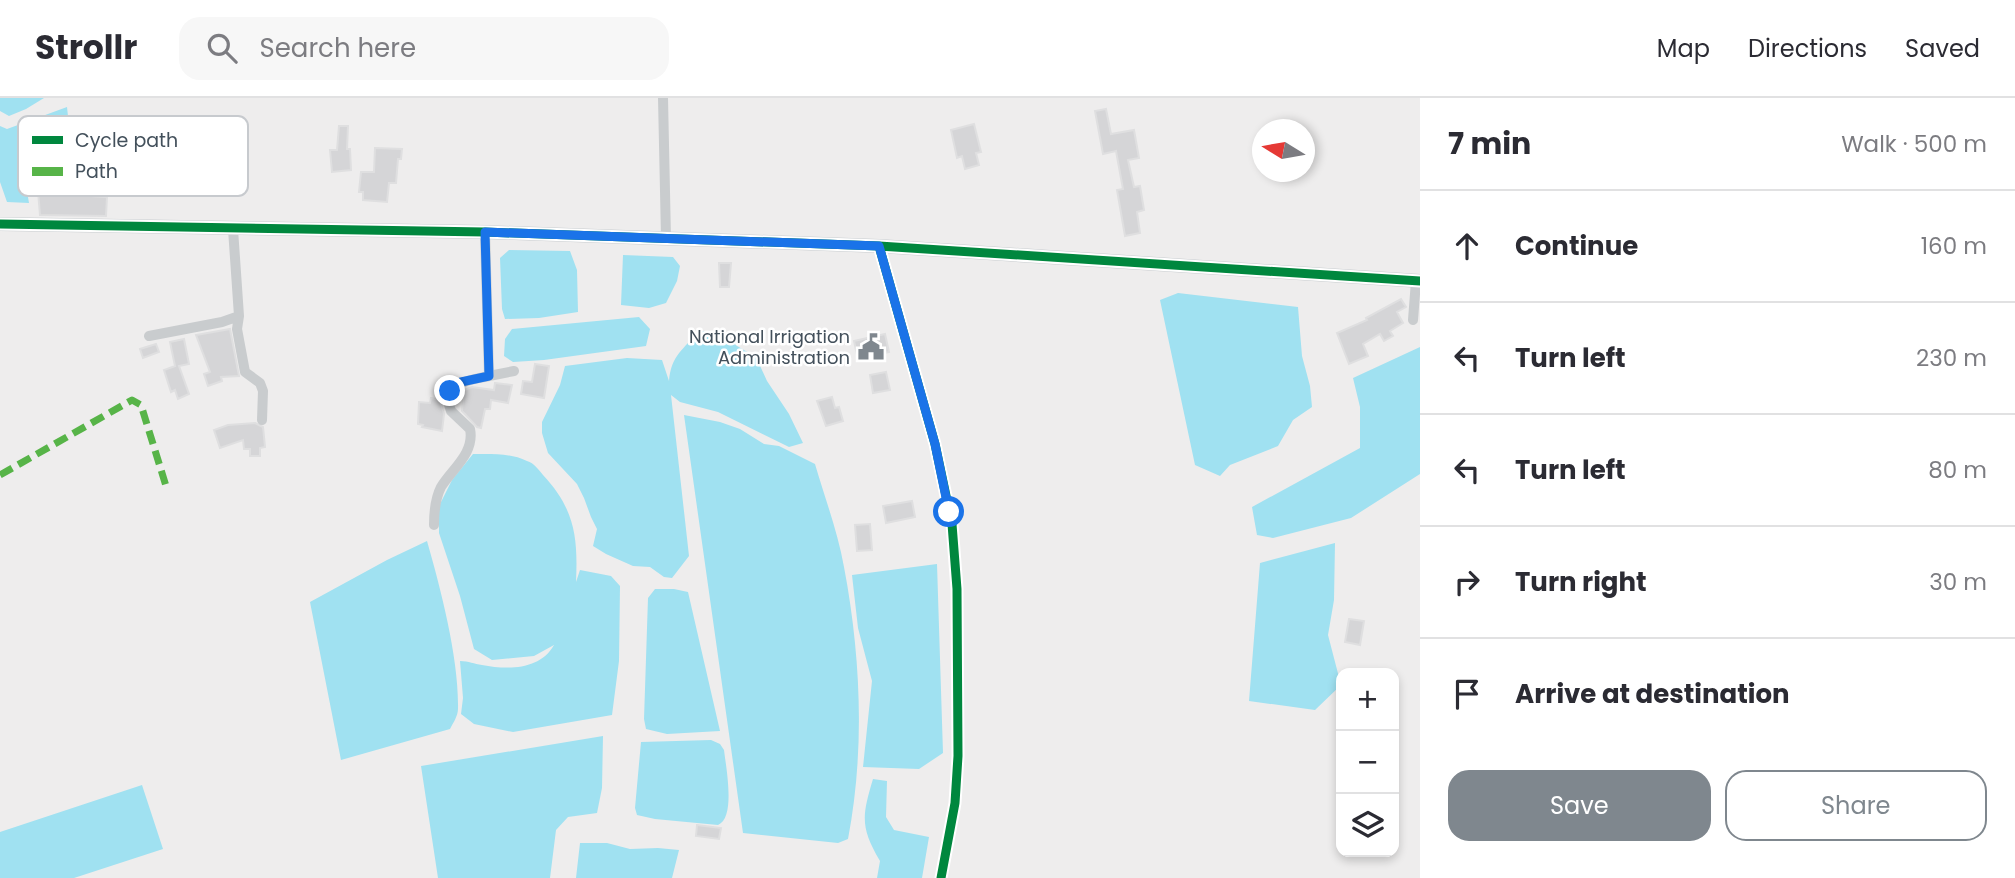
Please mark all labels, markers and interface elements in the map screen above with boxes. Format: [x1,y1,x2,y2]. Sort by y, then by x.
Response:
search box [179,17,669,80]
text: Strollr [35,24,137,71]
icon: search [203,29,241,67]
text: Search here [259,30,416,66]
text: Map [1657,32,1710,65]
text: Directions [1748,32,1867,65]
text: Saved [1905,32,1980,65]
legend [18,116,248,196]
north arrow [1252,119,1315,182]
text: 7 min [1448,122,1531,165]
text: Cycle path [75,127,178,154]
text: Walk · 500 m [1841,128,1987,160]
text: Path [75,158,118,185]
icon: ahead [1448,227,1486,265]
text: Continue [1515,228,1638,264]
text: 160 m [1921,230,1987,262]
place label: National Irrigation Administration [689,324,850,370]
public building icon: National Irrigation Administration [856,332,886,362]
icon: left [1448,339,1486,377]
text: Turn left [1515,340,1626,376]
text: 230 m [1916,342,1987,374]
route end [434,375,465,406]
icon: left [1448,451,1486,489]
text: Turn left [1515,452,1626,488]
text: 80 m [1928,454,1987,486]
route start [933,496,964,527]
icon: right [1448,563,1486,601]
text: Turn right [1515,564,1647,600]
text: 30 m [1929,566,1987,598]
map controls [1336,668,1399,857]
button: + [1336,668,1399,731]
icon: arrive [1448,675,1486,713]
text: Arrive at destination [1515,676,1790,712]
button: − [1336,731,1399,794]
button: Save [1448,770,1711,841]
button: Share [1725,770,1987,841]
button: layers [1336,794,1399,857]

